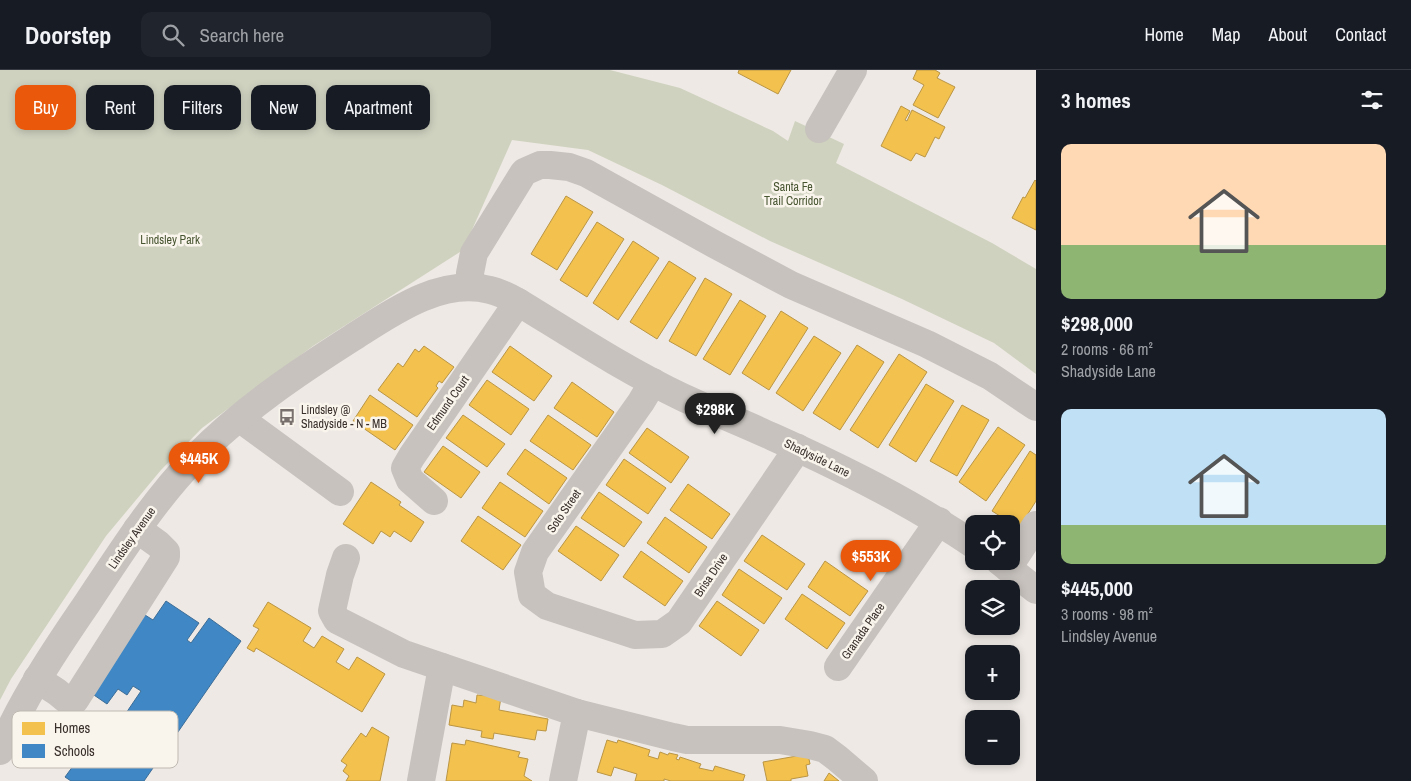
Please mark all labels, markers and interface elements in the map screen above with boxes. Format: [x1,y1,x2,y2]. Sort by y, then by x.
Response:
search box [141,12,491,57]
text: Doorstep [25,19,111,51]
icon: search [159,21,187,49]
text: Search here [199,22,284,48]
text: Home [1144,22,1184,47]
text: Map [1212,22,1241,47]
text: About [1269,22,1307,47]
text: Contact [1335,22,1386,47]
chip: Buy [15,85,76,130]
chip: Rent [86,85,154,130]
chip: Filters [164,85,241,130]
chip: New [251,85,316,130]
chip: Apartment [326,85,430,130]
text: 3 homes [1061,86,1131,115]
icon: filters [1358,86,1386,114]
icon: home [1179,176,1269,266]
park label: Santa Fe Trail Corridor [764,179,823,209]
park label: Lindsley Park [140,232,200,248]
text: $298,000 [1061,309,1133,338]
text: 2 rooms · 66 m² [1061,338,1153,360]
text: Shadyside Lane [1061,360,1156,382]
street label: Edmund Court [423,372,473,434]
pin: $298K [680,392,750,435]
text: $298K [696,398,734,420]
place label: Lindsley @ Shadyside - N - MB [301,402,387,432]
bus stop icon: Lindsley @ Shadyside - N - MB [277,407,297,427]
street label: Shadyside Lane [782,435,852,481]
icon: home [1179,441,1269,531]
pin: $445K [164,442,234,484]
text: $445K [180,447,218,469]
street label: Soto Street [543,486,585,536]
street label: Lindsley Avenue [105,504,159,572]
map controls [965,515,1020,765]
button: locate [965,515,1020,570]
pin: $553K [836,540,906,582]
text: $553K [852,545,890,567]
street label: Brisa Drive [691,550,731,600]
text: $445,000 [1061,574,1133,603]
button: layers [965,580,1020,635]
street label: Granada Place [838,600,888,662]
text: 3 rooms · 98 m² [1061,603,1153,625]
text: Lindsley Avenue [1061,625,1157,647]
button: + [965,645,1020,700]
button: − [965,710,1020,765]
legend [12,711,178,768]
text: Homes [54,719,91,737]
text: Schools [54,742,95,760]

